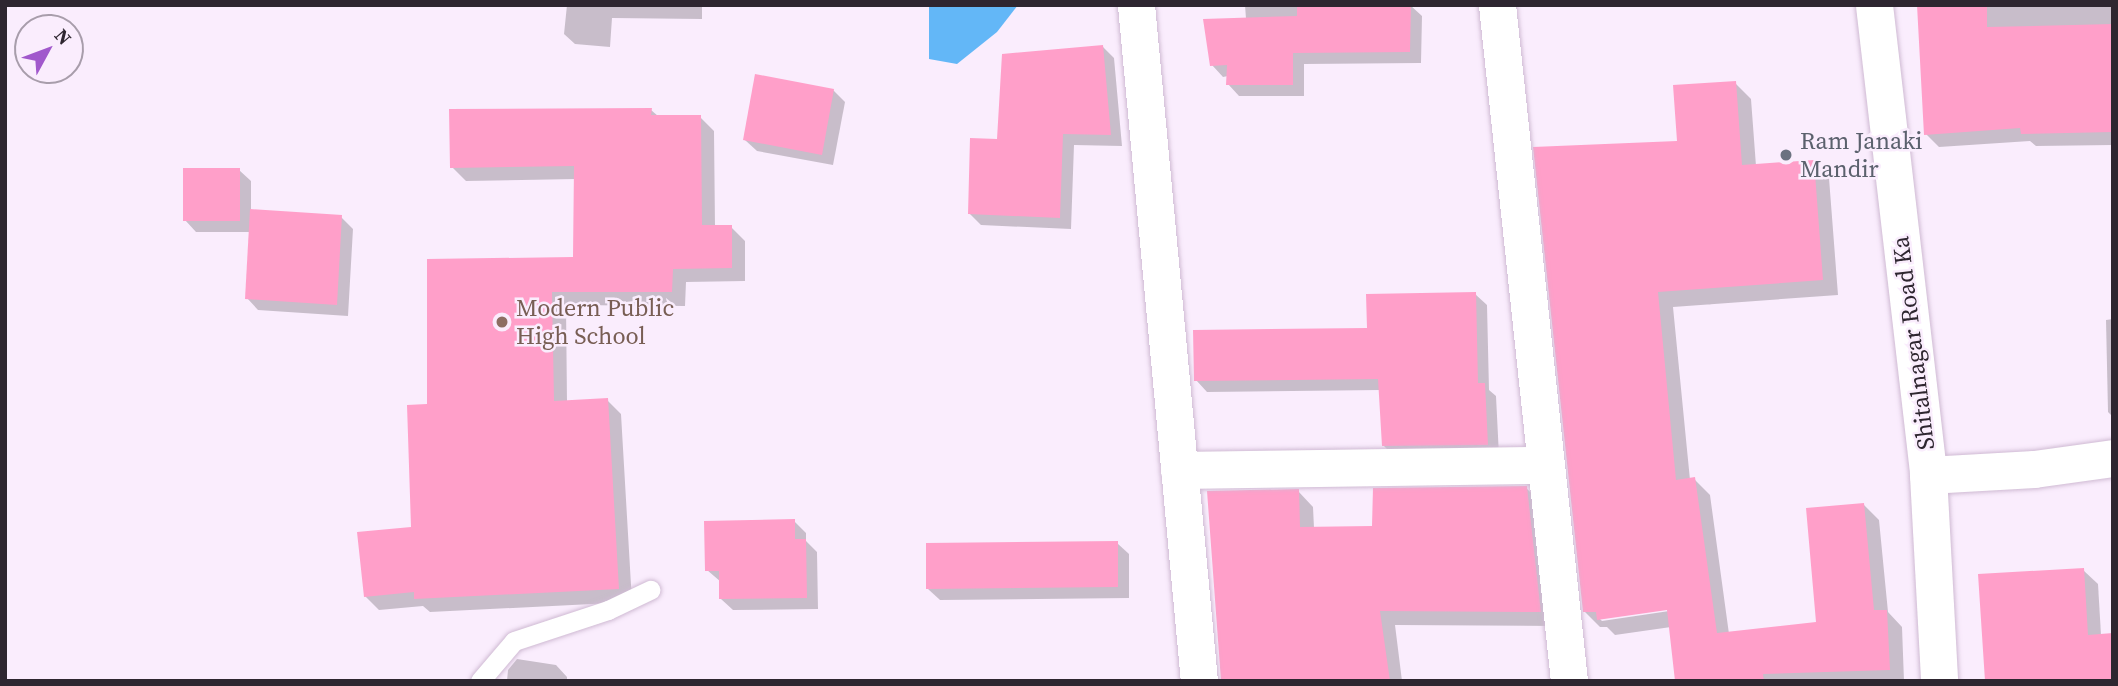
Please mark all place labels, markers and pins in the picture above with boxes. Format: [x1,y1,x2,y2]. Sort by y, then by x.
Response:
place label: Ram Janaki Mandir [1800,127,1922,183]
marker: Ram Janaki Mandir [1778,147,1794,163]
place label: Modern Public High School [516,294,674,350]
marker: Modern Public High School [494,314,510,330]

